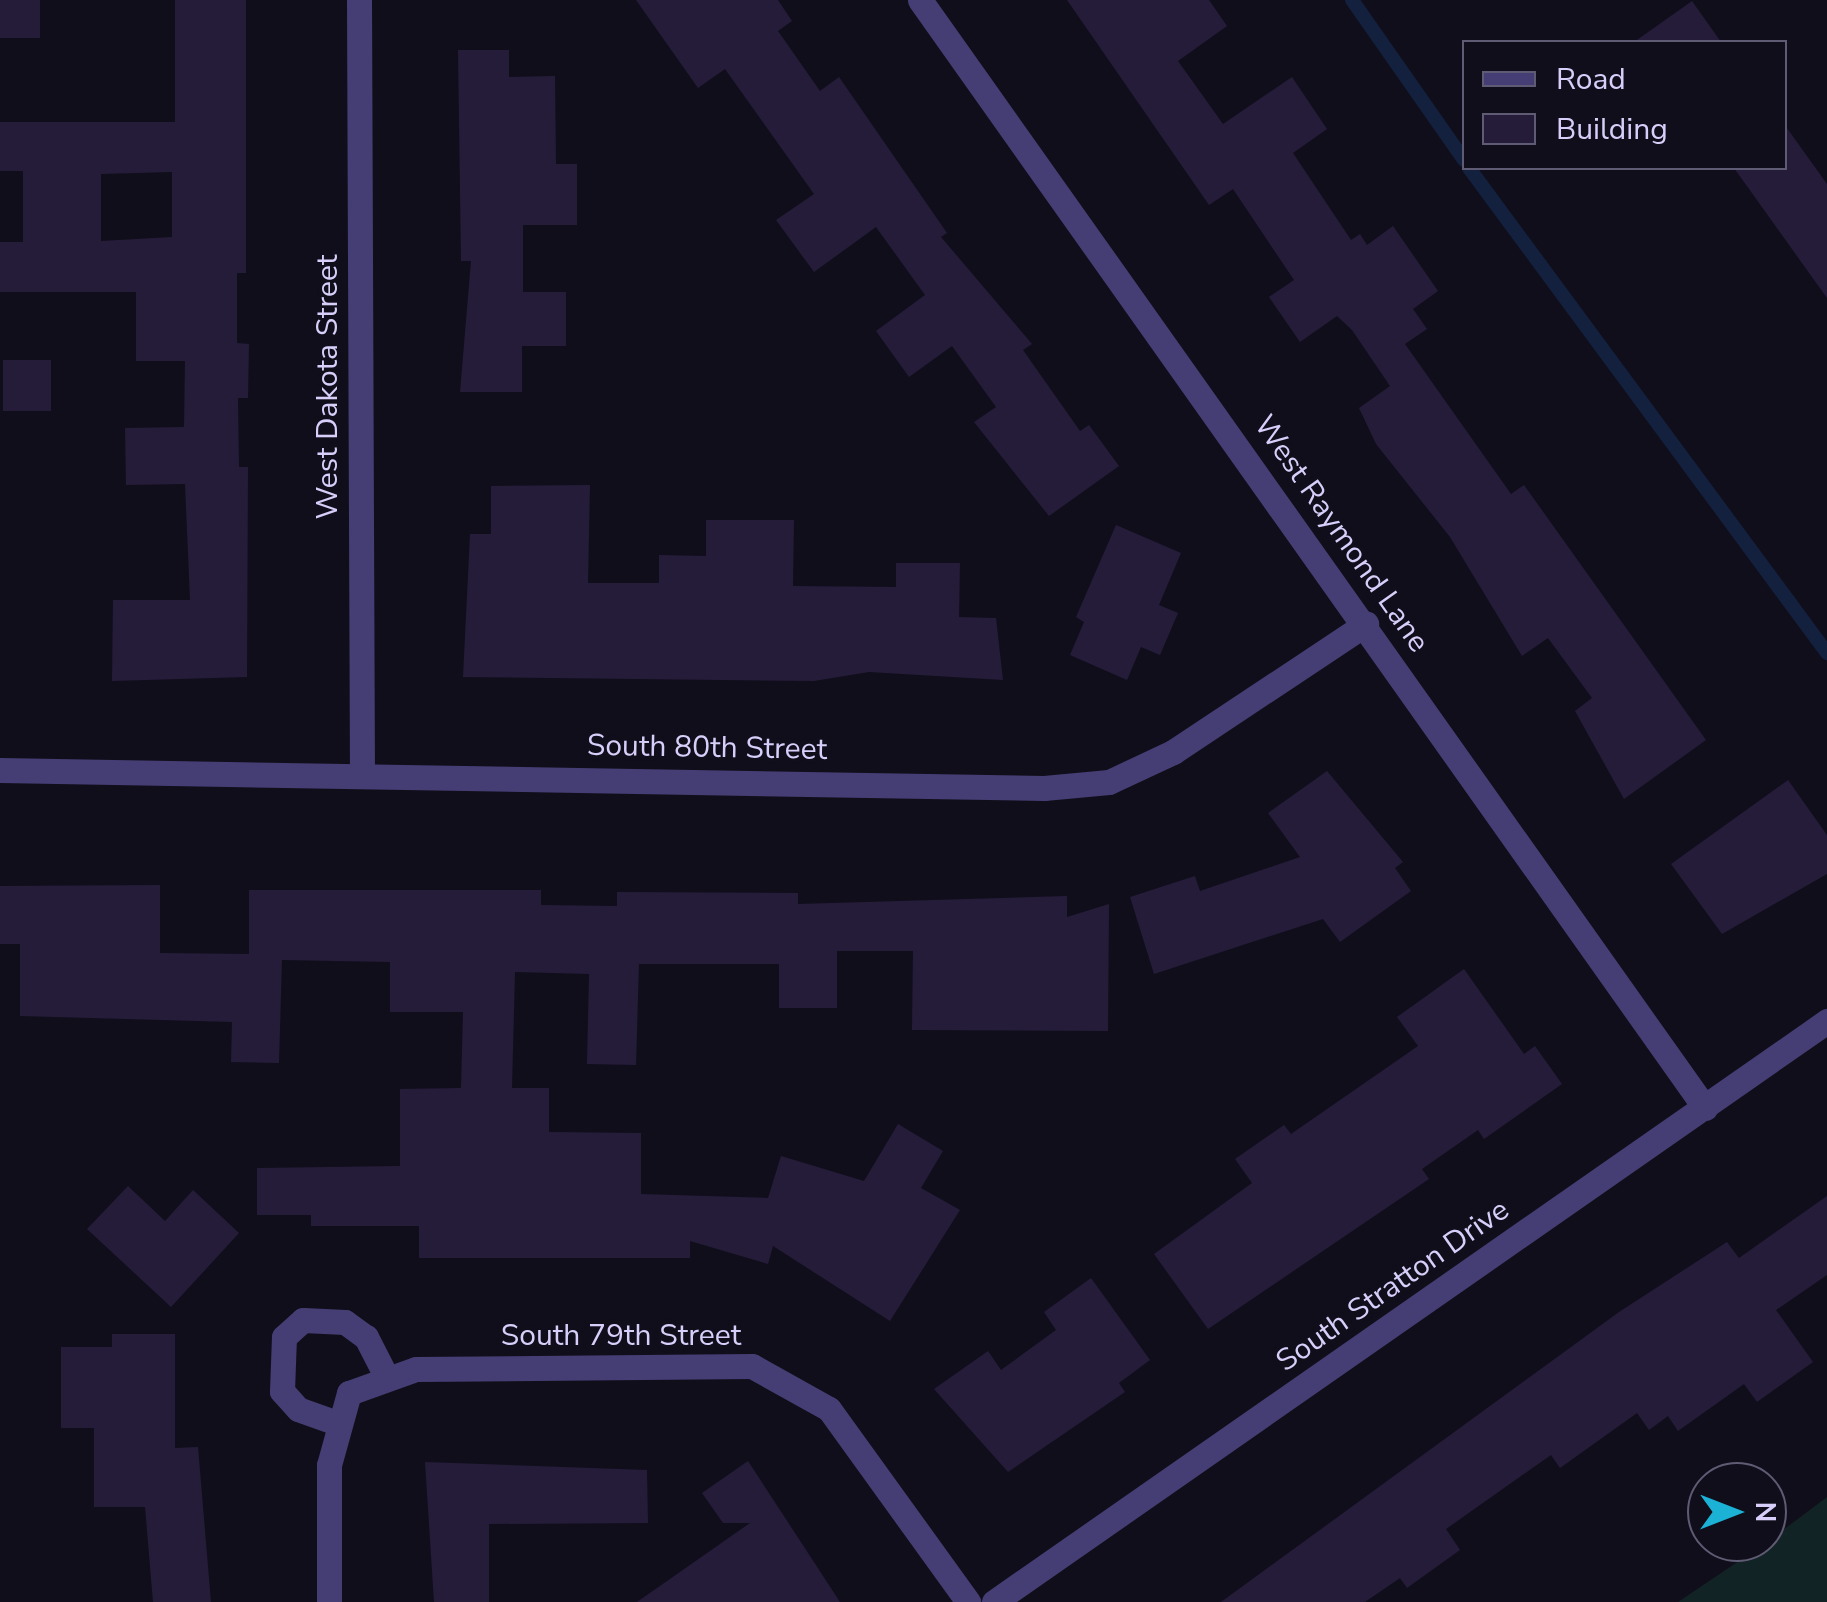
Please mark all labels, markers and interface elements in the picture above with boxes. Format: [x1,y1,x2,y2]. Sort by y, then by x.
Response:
legend [1462,40,1787,170]
text: Road [1556,59,1626,100]
text: Building [1556,109,1668,150]
street label: West Dakota Street [310,255,346,519]
street label: West Raymond Lane [1246,409,1436,659]
street label: South 80th Street [587,728,827,768]
street label: South Stratton Drive [1270,1192,1516,1380]
street label: South 79th Street [501,1318,741,1354]
north arrow [1687,1462,1787,1562]
text: N [1746,1502,1784,1522]

